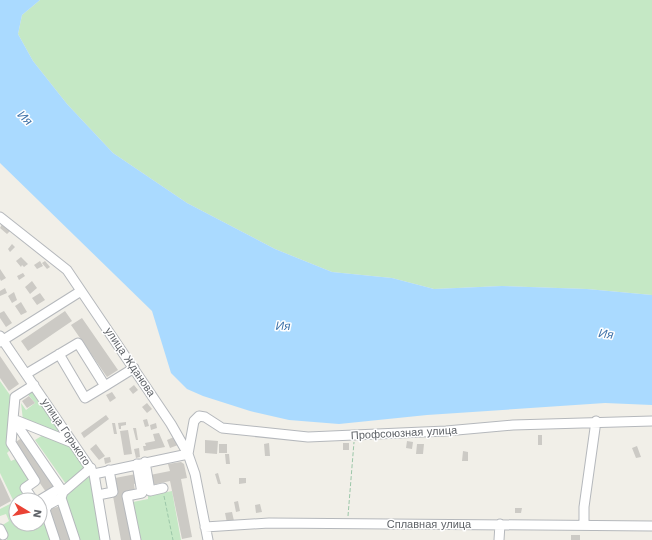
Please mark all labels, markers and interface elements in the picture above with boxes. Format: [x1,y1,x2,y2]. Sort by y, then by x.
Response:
water label: Ия [15,108,36,129]
water label: Ия [275,319,291,333]
street label: улица Жданова [102,325,158,400]
water label: Ия [597,326,615,342]
street label: улица Горького [39,396,93,468]
street label: Профсоюзная улица [351,424,458,442]
north arrow [8,492,48,532]
text: N [30,509,44,519]
street label: Сплавная улица [387,518,472,531]

